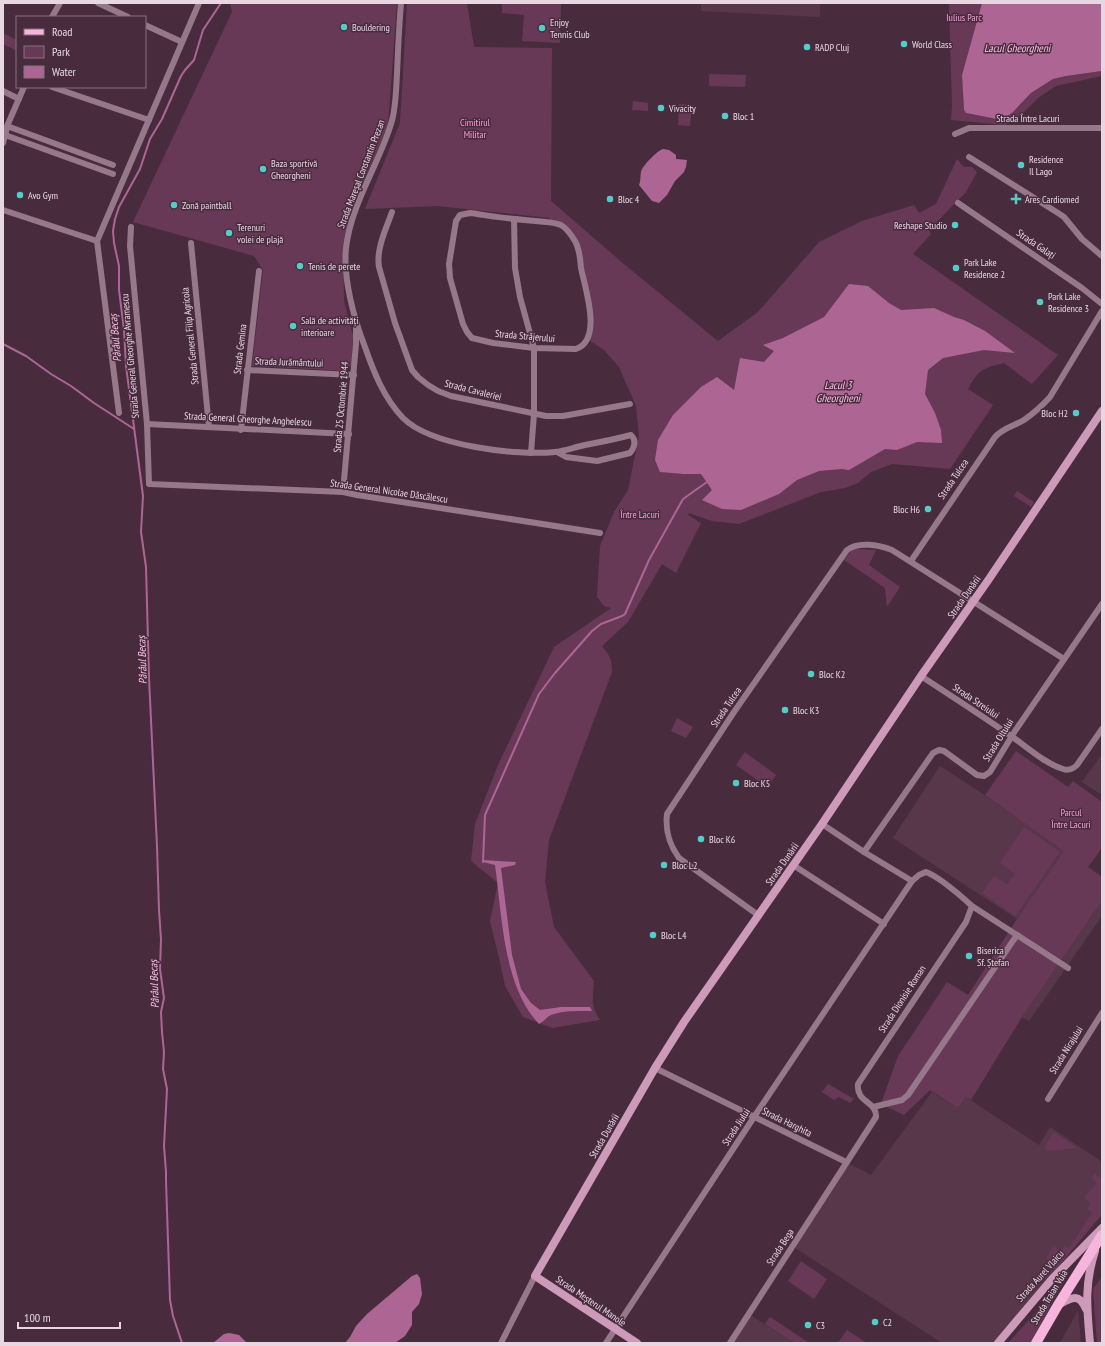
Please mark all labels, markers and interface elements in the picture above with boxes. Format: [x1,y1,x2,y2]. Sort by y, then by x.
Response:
park label: Iulius Parc [946,11,982,24]
legend [16,16,146,88]
place label: Enjoy Tennis Club [550,16,590,41]
place label: Bouldering [352,21,390,34]
marker: Bouldering [339,22,349,32]
marker: Enjoy Tennis Club [537,23,547,33]
text: Road [52,24,72,39]
place label: World Class [912,38,952,51]
marker: World Class [899,39,909,49]
place label: RADP Cluj [815,41,849,54]
water label: Lacul Gheorgheni [984,41,1052,55]
marker: RADP Cluj [802,42,812,52]
text: Park [52,44,70,59]
text: Water [52,64,77,79]
place label: Vivacity [668,102,696,115]
marker: Vivacity [656,103,666,113]
place label: Bloc 1 [733,110,754,123]
marker: Bloc 1 [720,111,730,121]
street label: Strada Între Lacuri [996,112,1060,125]
park label: Cimitirul Militar [460,116,491,141]
street label: Strada Mareșal Constantin Prezan [334,118,388,230]
place label: Residence Il Lago [1029,153,1063,178]
place label: Baza sportivă Gheorgheni [271,157,317,182]
marker: Residence Il Lago [1016,160,1026,170]
marker: Baza sportivă Gheorgheni [258,164,268,174]
place label: Avo Gym [28,189,58,202]
marker: Avo Gym [15,190,25,200]
place label: Bloc 4 [618,193,640,206]
marker: Ares Cardiomed [1010,193,1022,205]
place label: Ares Cardiomed [1025,193,1079,206]
marker: Bloc 4 [605,194,615,204]
place label: Zonă paintball [182,199,232,212]
marker: Zonă paintball [169,200,179,210]
place label: Reshape Studio [894,219,947,232]
marker: Reshape Studio [950,220,960,230]
place label: Terenuri volei de plajă [237,221,283,246]
street label: Strada Galați [1014,226,1058,262]
marker: Terenuri volei de plajă [224,228,234,238]
place label: Park Lake Residence 2 [964,256,1005,281]
place label: Tenis de perete [308,260,360,273]
marker: Tenis de perete [295,261,305,271]
marker: Park Lake Residence 2 [951,263,961,273]
street label: Strada General Filip Agricola [178,287,202,385]
place label: Park Lake Residence 3 [1048,290,1089,315]
street label: Strada General Gheorghe Avramescu [118,293,142,419]
marker: Park Lake Residence 3 [1035,297,1045,307]
water label: Pârâul Becaș [106,312,124,363]
place label: Sală de activități interioare [301,314,359,339]
marker: Sală de activități interioare [288,321,298,331]
street label: Strada Gemina [230,323,250,375]
street label: Strada Străjerului [494,327,556,345]
street label: Strada Jurământului [255,354,323,370]
street label: Strada 25 Octombrie 1944 [331,360,352,453]
street label: Strada Cavaleriei [443,377,503,403]
water label: Lacul 3 Gheorgheni [816,378,862,405]
place label: Bloc H2 [1041,407,1068,420]
marker: Bloc H2 [1071,408,1081,418]
street label: Strada General Gheorghe Anghelescu [184,409,312,429]
street label: Strada Tulcea [935,456,971,502]
street label: Strada General Nicolae Dăscălescu [329,476,449,506]
place label: Bloc H6 [893,503,920,516]
marker: Bloc H6 [923,504,933,514]
park label: Între Lacuri [619,508,660,521]
street label: Strada Dunării [945,573,983,621]
water label: Pârâul Becaș [134,634,150,684]
place label: Bloc K2 [819,668,845,681]
marker: Bloc K2 [806,669,816,679]
street label: Strada Streiului [950,681,1002,721]
street label: Strada Tulcea [708,684,744,730]
place label: Bloc K3 [793,704,819,717]
marker: Bloc K3 [780,705,790,715]
street label: Strada Oltului [980,716,1016,764]
place label: Bloc K5 [744,777,770,790]
marker: Bloc K5 [731,778,741,788]
park label: Parcul Între Lacuri [1050,806,1091,831]
place label: Bloc K6 [709,833,736,846]
marker: Bloc K6 [696,834,706,844]
street label: Strada Dunării [763,840,801,888]
place label: Bloc L2 [672,859,698,872]
marker: Bloc L2 [659,860,669,870]
place label: Bloc L4 [661,929,687,942]
marker: Bloc L4 [648,930,658,940]
place label: Biserica Sf. Ștefan [977,944,1009,969]
marker: Biserica Sf. Ștefan [964,951,974,961]
water label: Pârâul Becaș [146,958,162,1008]
street label: Strada Dionisie Roman [875,963,929,1035]
street label: Strada Nirajului [1046,1024,1086,1076]
street label: Strada Harghita [760,1104,814,1140]
street label: Strada Jiului [719,1106,753,1148]
street label: Strada Dunării [586,1111,622,1161]
street label: Strada Bega [763,1226,797,1268]
street label: Strada Aurel Vlaicu [1013,1247,1067,1305]
street label: Strada Traian Vuia [1028,1267,1070,1327]
street label: Strada Meșterul Manole [553,1273,629,1329]
scale bar [18,1304,120,1330]
text: 100 m [24,1310,51,1325]
place label: C2 [883,1316,892,1329]
marker: C2 [870,1317,880,1327]
place label: C3 [816,1319,825,1332]
marker: C3 [803,1320,813,1330]

